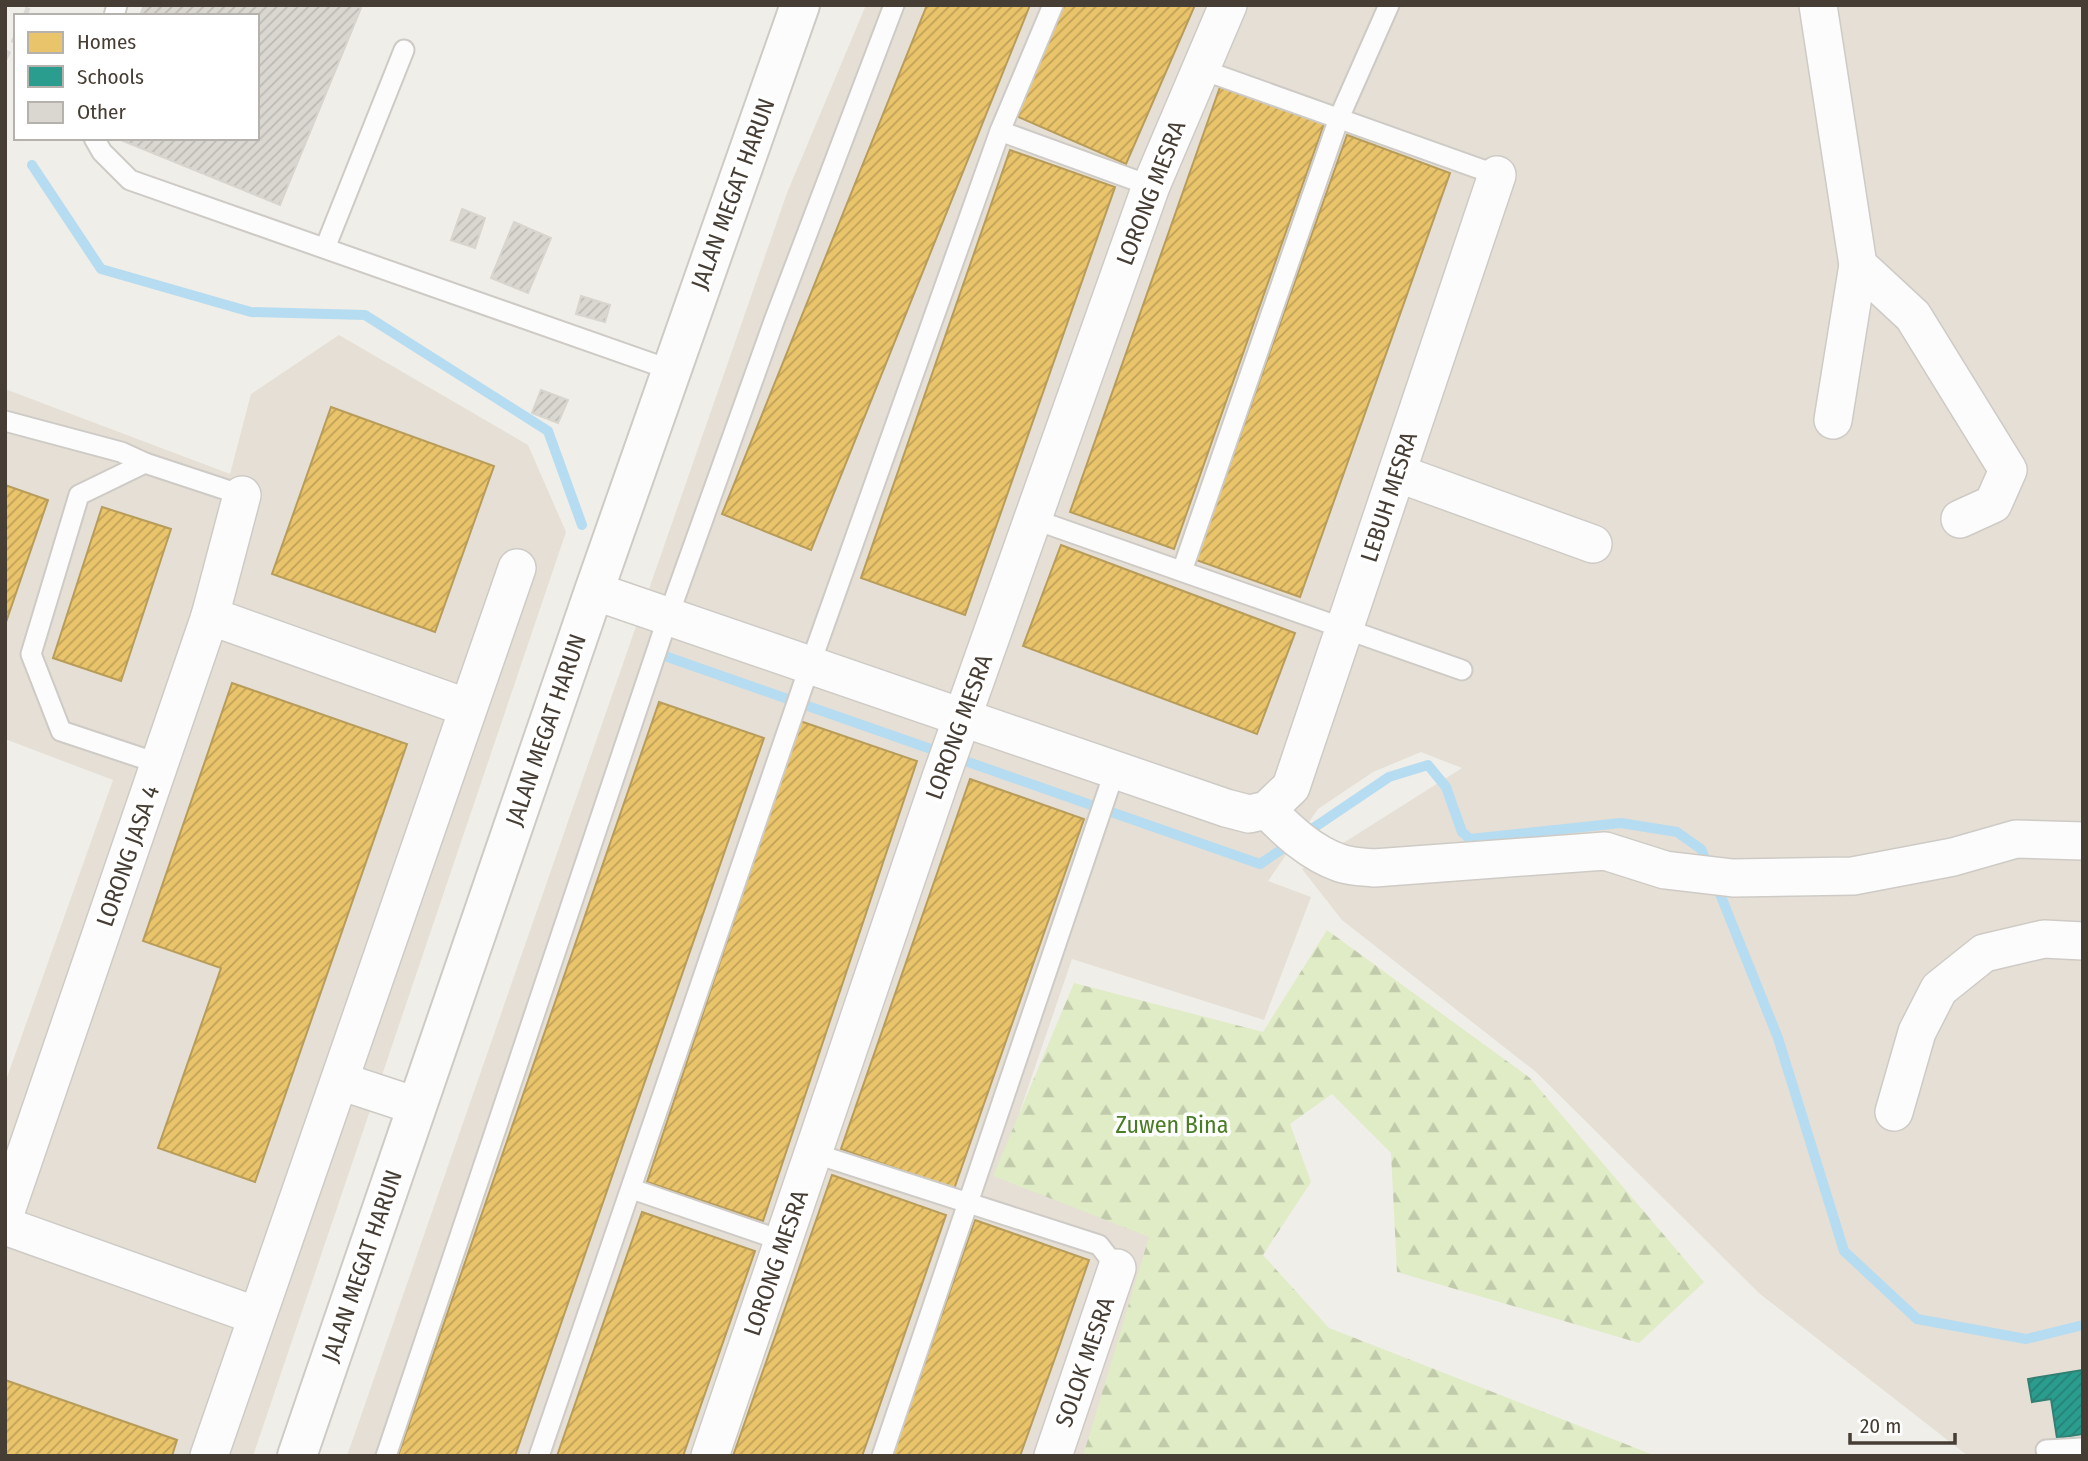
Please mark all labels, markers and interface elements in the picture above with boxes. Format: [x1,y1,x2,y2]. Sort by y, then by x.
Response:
legend [14,14,259,140]
text: Homes [77,29,136,55]
text: Schools [77,64,144,90]
street label: JALAN MEGAT HARUN [685,95,781,293]
text: Other [77,99,126,125]
street label: LORONG MESRA [1111,117,1191,269]
street label: LEBUH MESRA [1355,428,1423,566]
street label: JALAN MEGAT HARUN [500,630,592,830]
street label: LORONG MESRA [920,650,998,803]
street label: LORONG JASA 4 [91,782,165,930]
park label: Zuwen Bina [1116,1111,1228,1139]
street label: JALAN MEGAT HARUN [316,1166,408,1366]
street label: LORONG MESRA [738,1186,814,1340]
street label: SOLOK MESRA [1050,1293,1120,1431]
scale bar [1850,1402,1955,1446]
text: 20 m [1860,1413,1901,1439]

